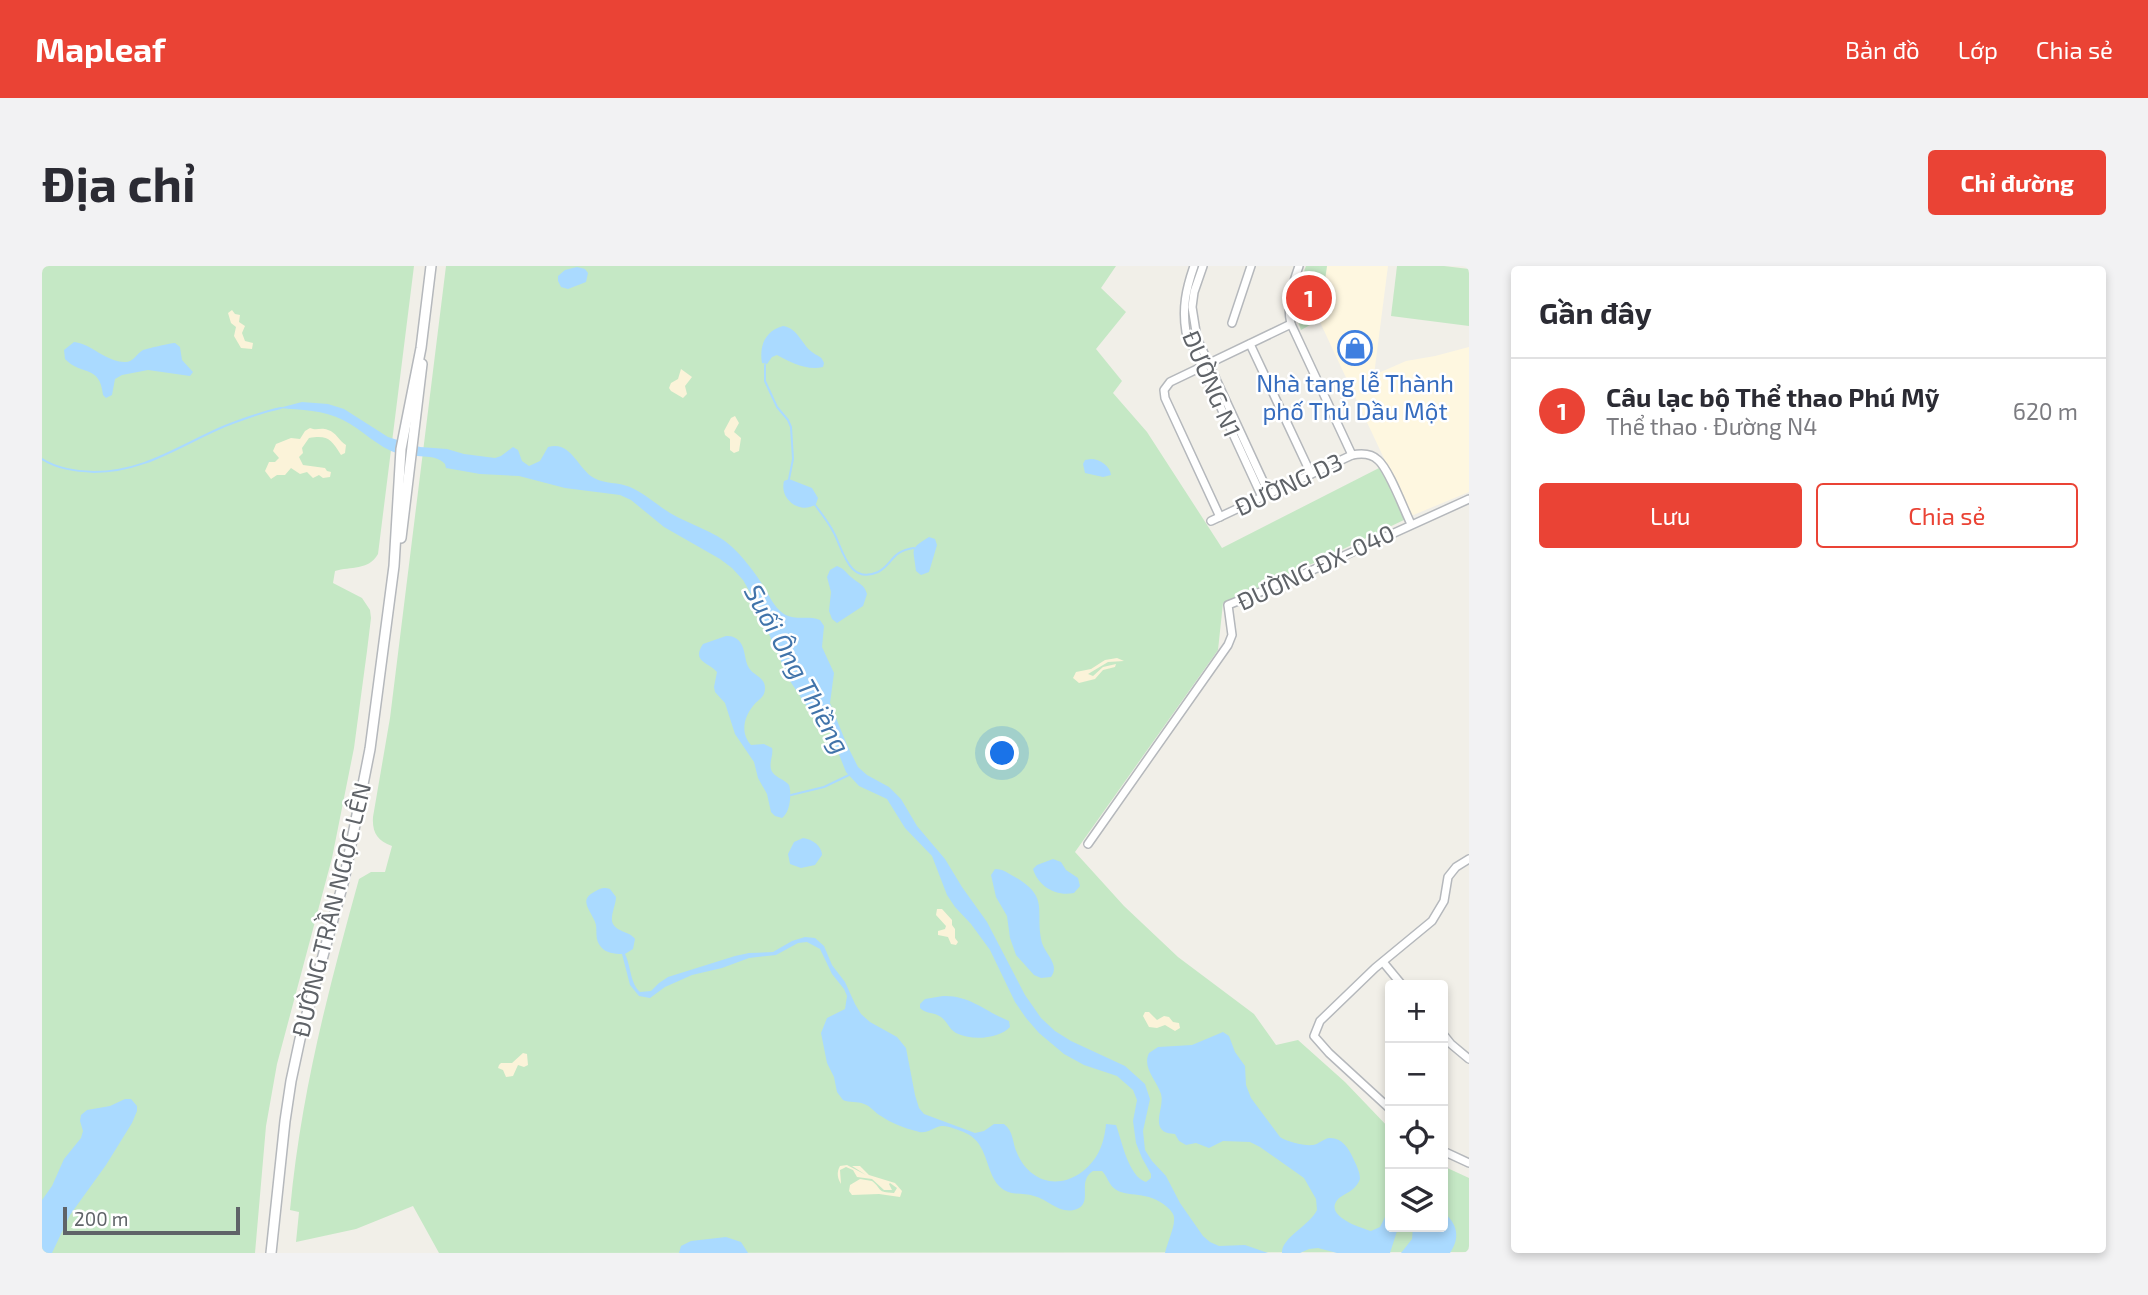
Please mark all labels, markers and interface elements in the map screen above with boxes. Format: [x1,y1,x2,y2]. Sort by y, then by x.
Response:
text: Mapleaf [35,29,165,69]
text: Bản đồ [1845,35,1920,64]
text: Lớp [1958,35,1998,64]
text: Chia sẻ [2036,35,2113,64]
button: Chỉ đường [1928,150,2106,215]
text: Địa chỉ [42,153,196,212]
pin: 1 [1286,272,1332,324]
text: Gần đây [1539,294,1652,330]
street label: ĐƯỜNG N1 [1177,326,1248,441]
shop icon: Nhà tang lễ Thành phố Thủ Dầu Một [1336,329,1374,367]
place label: Nhà tang lễ Thành phố Thủ Dầu Một [1256,368,1454,425]
text: Câu lạc bộ Thể thao Phú Mỹ [1606,381,1940,412]
text: 1 [1557,397,1567,425]
text: 620 m [2013,397,2078,425]
text: Thể thao · Đường N4 [1606,412,1817,440]
street label: ĐƯỜNG D3 [1230,446,1347,521]
button: Lưu [1539,483,1802,548]
button: Chia sẻ [1816,483,2078,548]
street label: ĐƯỜNG ĐX-040 [1232,517,1399,616]
water label: Suối Ông Thiềng [739,578,858,758]
your location [985,736,1019,770]
street label: ĐƯỜNG TRẦN NGỌC LÊN [285,779,376,1040]
map controls [1385,980,1448,1232]
button: + [1385,980,1448,1043]
button: − [1385,1043,1448,1106]
button: locate [1385,1106,1448,1169]
button: layers [1385,1169,1448,1232]
scale bar [63,1204,240,1236]
text: 200 m [74,1207,128,1230]

